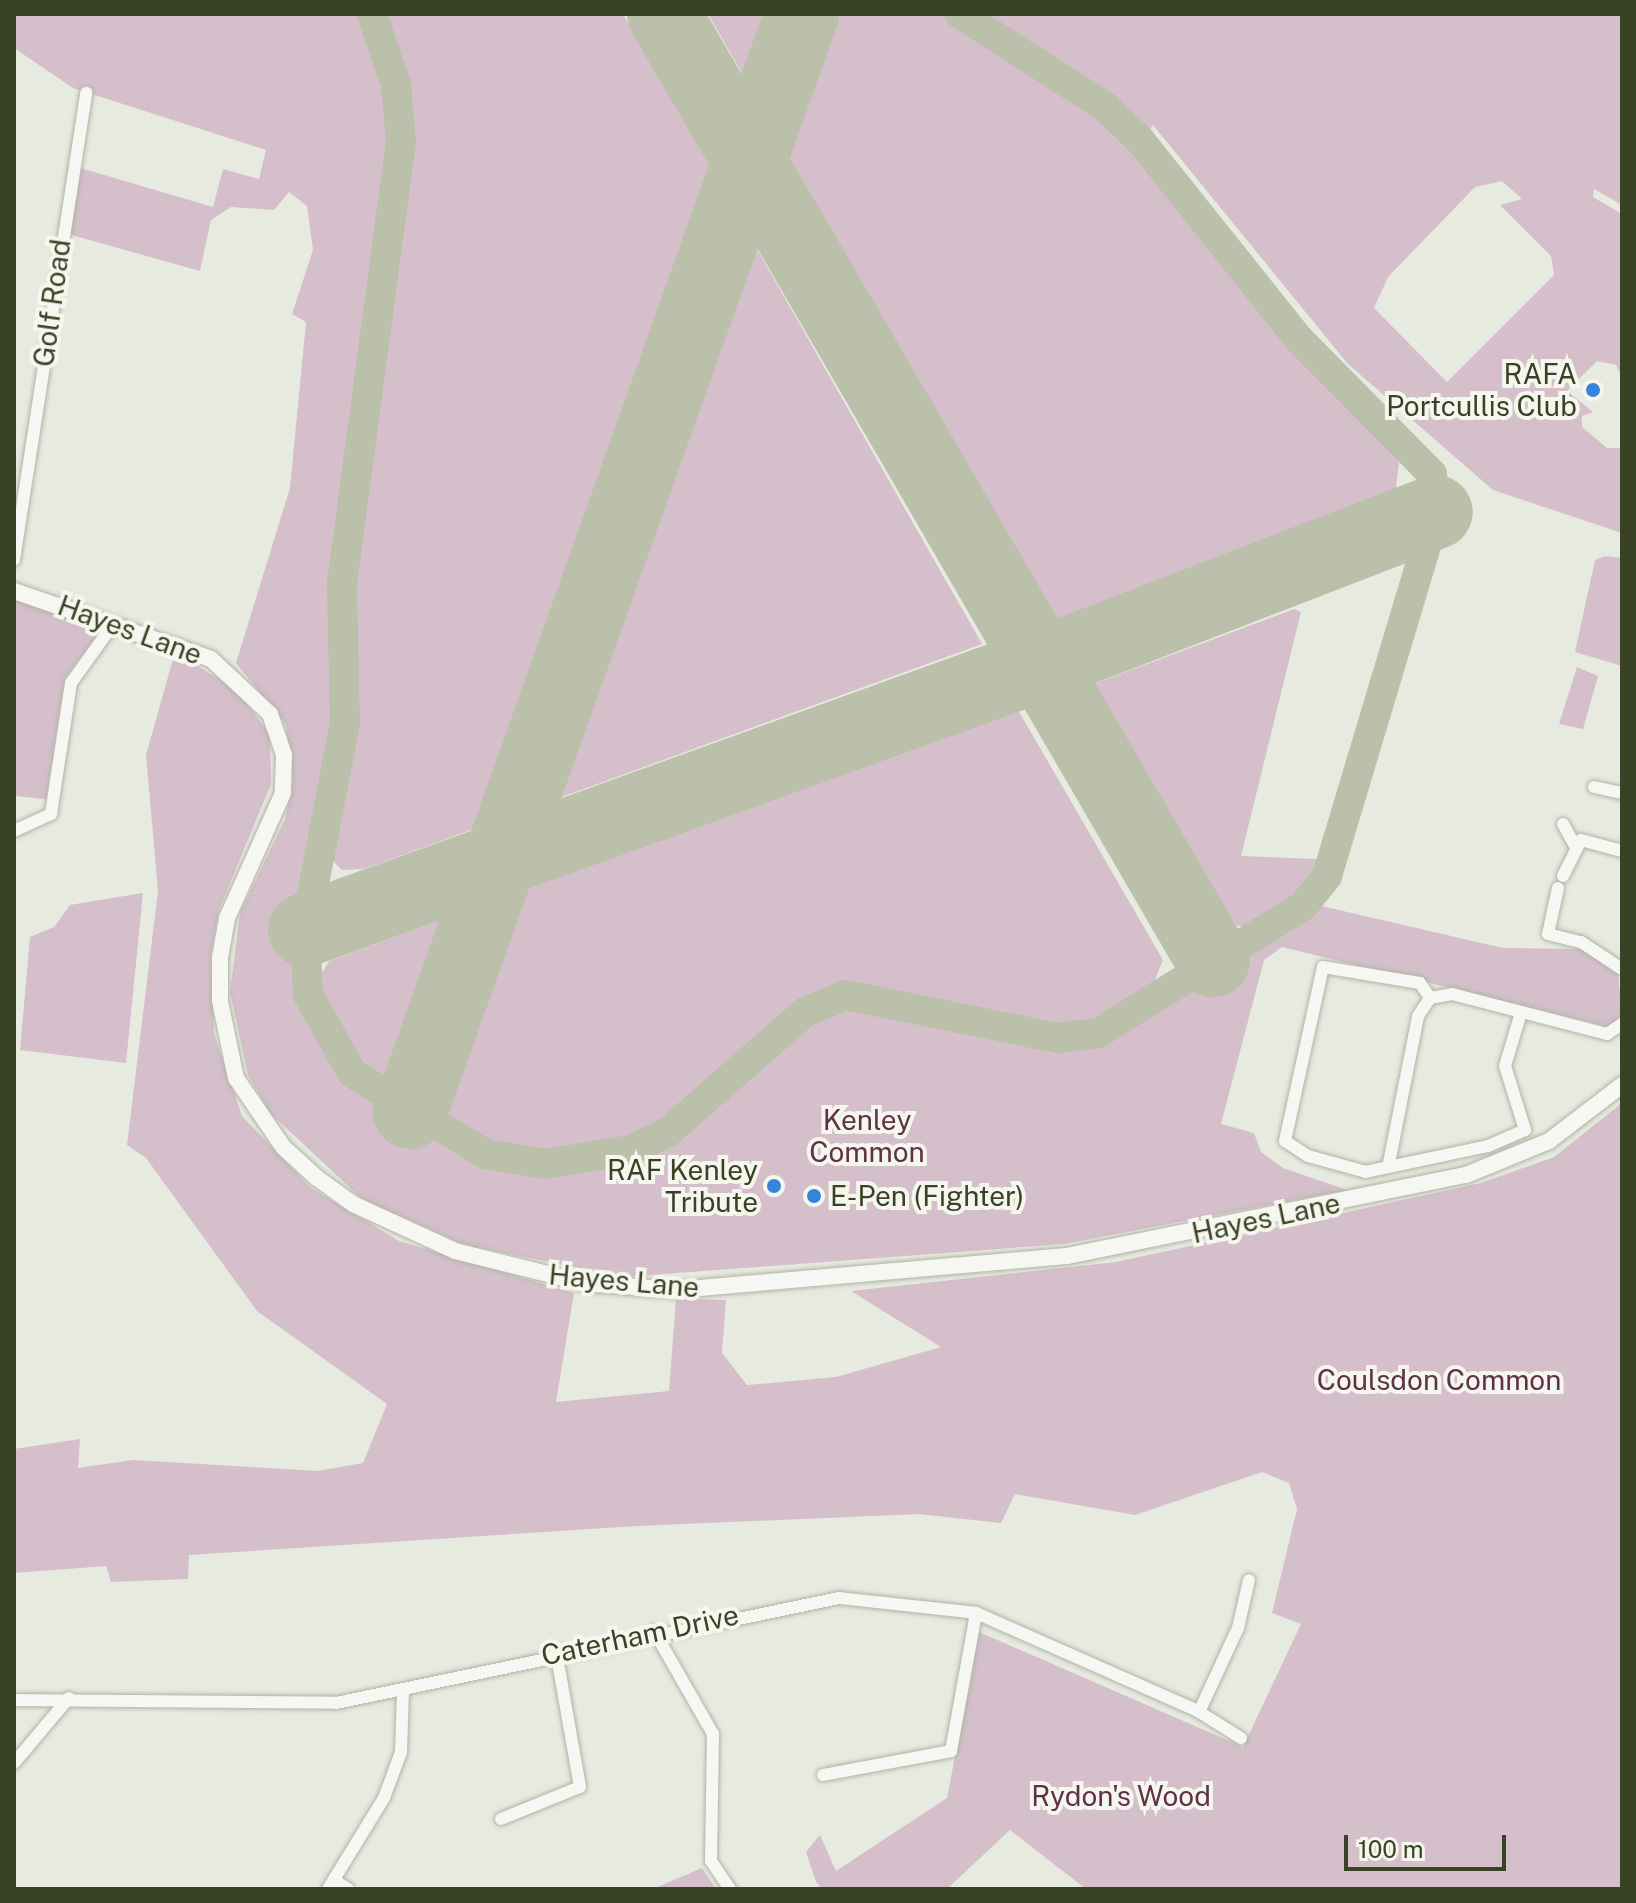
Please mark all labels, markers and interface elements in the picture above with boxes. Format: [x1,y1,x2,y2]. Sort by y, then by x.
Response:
street label: Golf Road [26,237,78,369]
place label: RAFA Portcullis Club [1386,357,1577,423]
marker: RAFA Portcullis Club [1584,381,1602,399]
street label: Hayes Lane [53,588,207,672]
park label: Kenley Common [809,1103,925,1169]
place label: RAF Kenley Tribute [607,1153,758,1219]
marker: RAF Kenley Tribute [765,1177,783,1195]
place label: E-Pen (Fighter) [830,1179,1024,1213]
street label: Hayes Lane [1189,1186,1343,1250]
marker: E-Pen (Fighter) [805,1187,823,1205]
street label: Hayes Lane [547,1258,701,1304]
park label: Coulsdon Common [1317,1363,1561,1397]
street label: Caterham Drive [538,1598,742,1672]
park label: Rydon's Wood [1031,1779,1211,1813]
scale bar [1348,1819,1510,1869]
text: 100 m [1358,1835,1424,1863]

